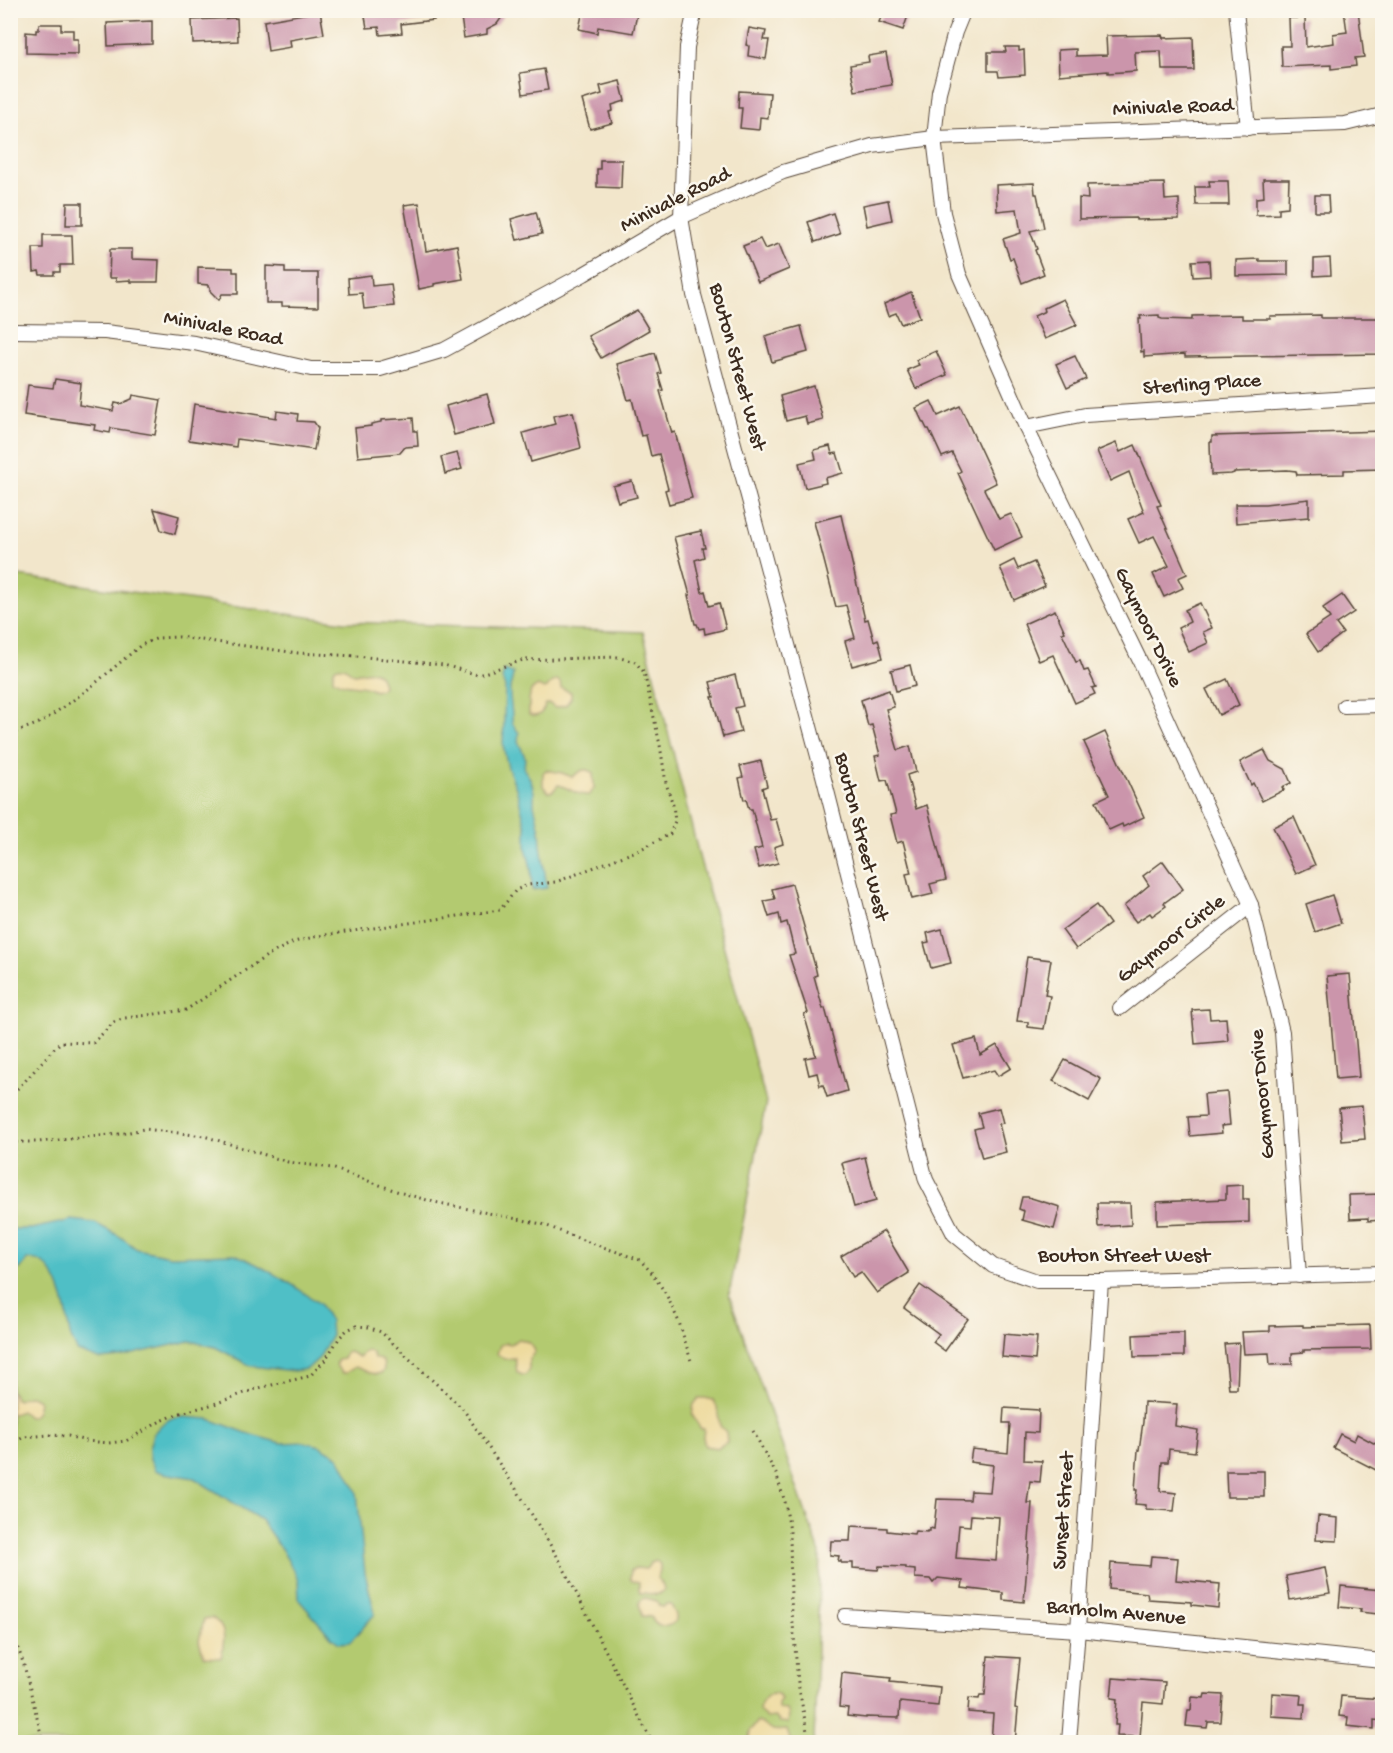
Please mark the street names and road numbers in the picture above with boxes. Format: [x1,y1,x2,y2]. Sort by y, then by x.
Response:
street label: Minivale Road [1112,94,1236,124]
street label: Minivale Road [616,162,737,240]
street label: Bouton Street West [701,280,771,456]
street label: Minivale Road [161,306,286,354]
street label: Sterling Place [1142,369,1263,403]
street label: Gaymoor Drive [1107,564,1187,693]
street label: Bouton Street West [827,750,894,926]
street label: Gaymoor Circle [1113,889,1232,990]
street label: Gaymoor Drive [1246,1027,1282,1160]
street label: Bouton Street West [1037,1245,1212,1270]
street label: Sunset Street [1048,1449,1082,1571]
street label: Barholm Avenue [1044,1595,1188,1633]

